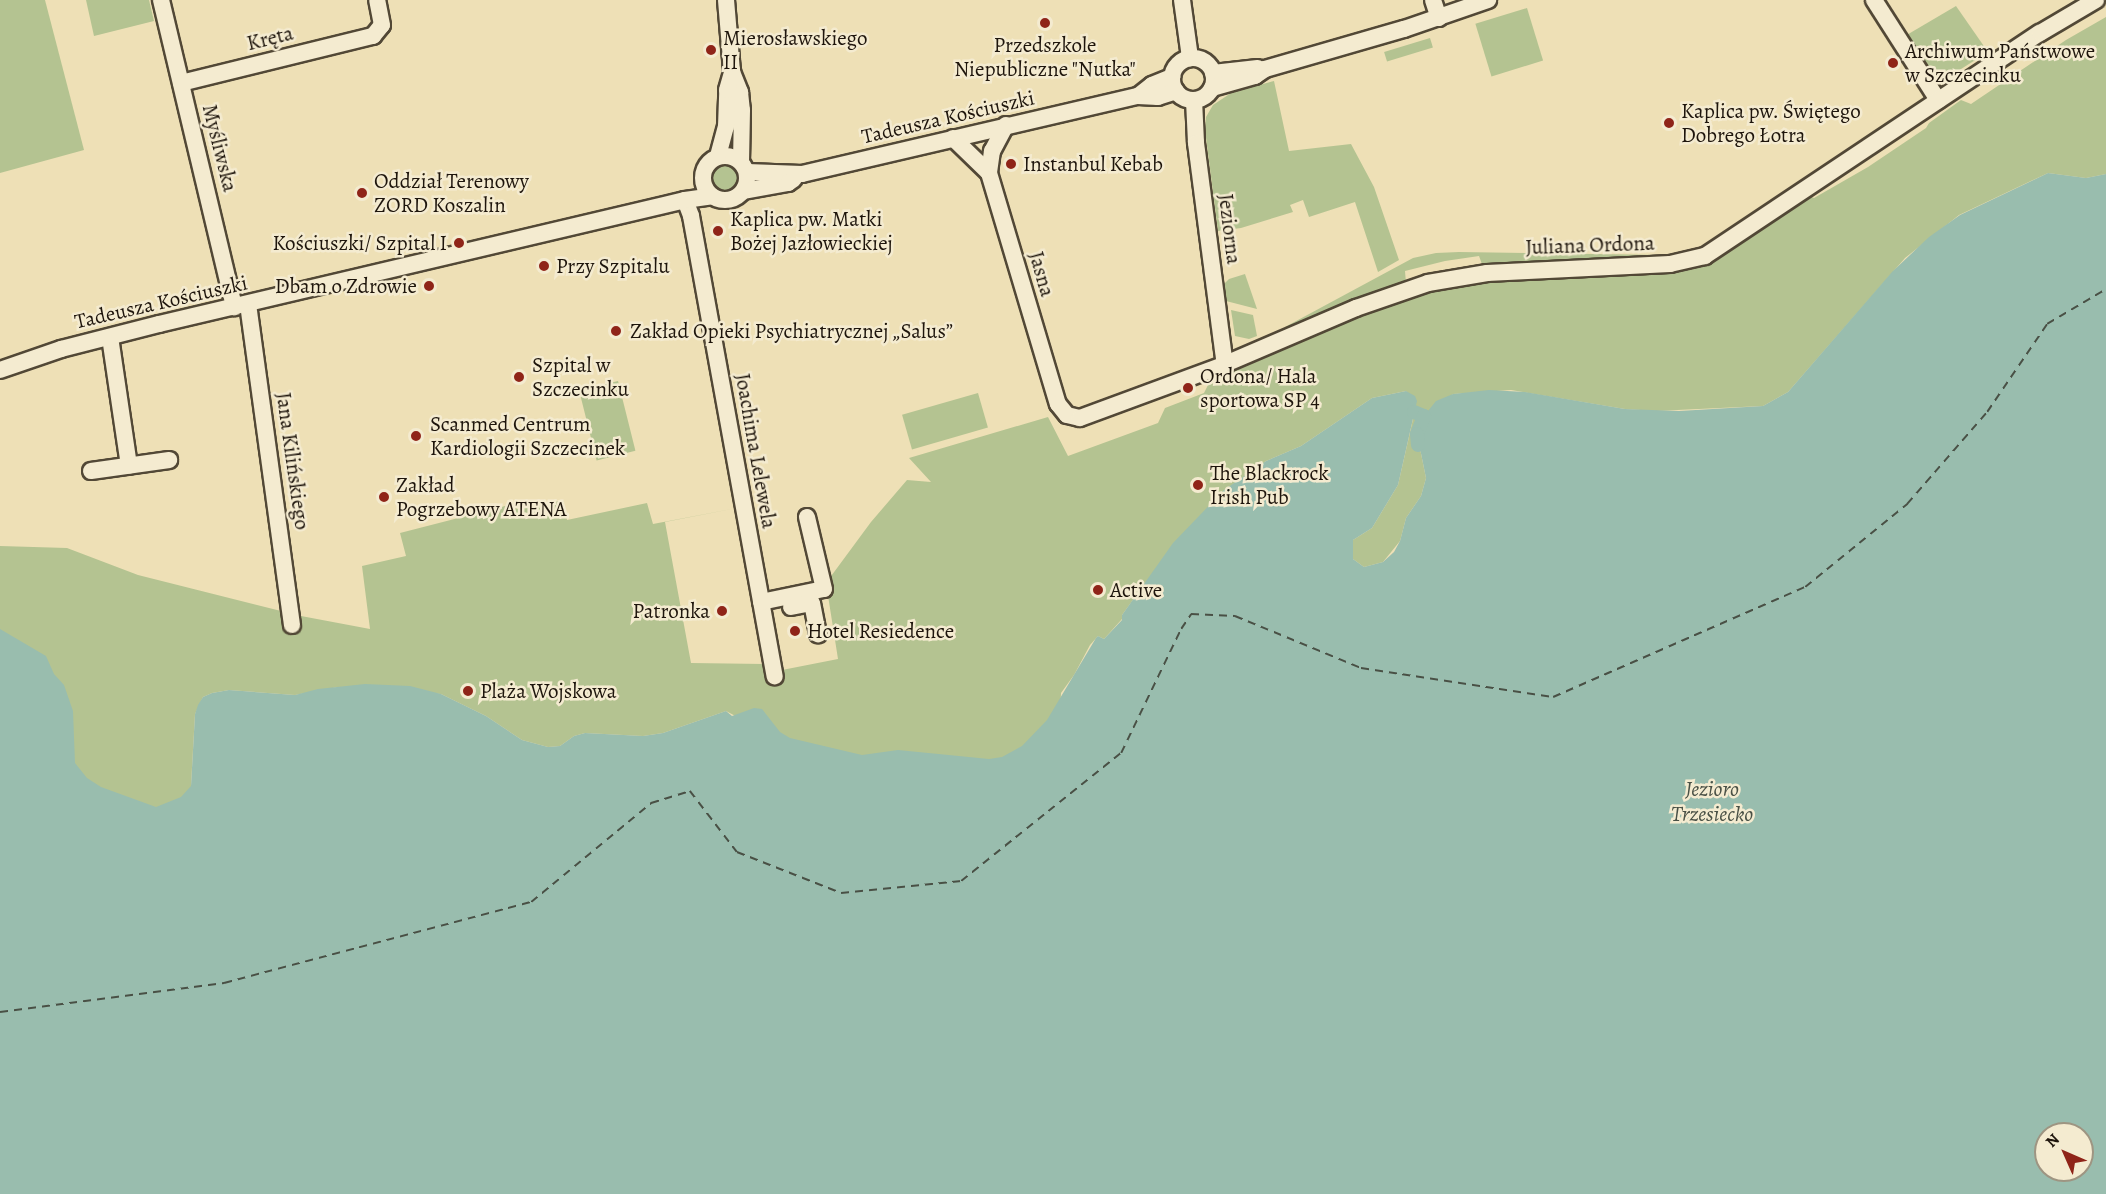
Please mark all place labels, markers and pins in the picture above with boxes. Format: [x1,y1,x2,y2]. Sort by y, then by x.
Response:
marker: Przedszkole Niepubliczne "Nutka" [1038,16,1052,30]
place label: Mierosławskiego II [723,25,867,75]
place label: Przedszkole Niepubliczne "Nutka" [954,32,1136,82]
place label: Archiwum Państwowe w Szczecinku [1905,38,2095,88]
marker: Mierosławskiego II [704,43,718,57]
marker: Archiwum Państwowe w Szczecinku [1886,56,1900,70]
place label: Kaplica pw. Świętego Dobrego Łotra [1681,98,1861,148]
marker: Kaplica pw. Świętego Dobrego Łotra [1662,116,1676,130]
place label: Instanbul Kebab [1023,151,1163,177]
marker: Instanbul Kebab [1004,157,1018,171]
place label: Oddział Terenowy ZORD Koszalin [374,168,529,218]
marker: Oddział Terenowy ZORD Koszalin [355,186,369,200]
place label: Kaplica pw. Matki Bożej Jazłowieckiej [730,206,893,256]
marker: Kaplica pw. Matki Bożej Jazłowieckiej [711,224,725,238]
place label: Kościuszki/ Szpital I [272,230,447,256]
marker: Kościuszki/ Szpital I [452,236,466,250]
place label: Przy Szpitalu [556,253,670,279]
marker: Przy Szpitalu [537,259,551,273]
place label: Dbam o Zdrowie [275,273,417,299]
marker: Dbam o Zdrowie [422,279,436,293]
place label: Zakład Opieki Psychiatrycznej „Salus” [630,318,953,344]
marker: Zakład Opieki Psychiatrycznej „Salus” [607,322,625,340]
place label: Szpital w Szczecinku [532,352,629,402]
place label: Ordona/ Hala sportowa SP 4 [1200,363,1320,413]
marker: Szpital w Szczecinku [510,368,528,386]
marker: Ordona/ Hala sportowa SP 4 [1181,381,1195,395]
place label: Scanmed Centrum Kardiologii Szczecinek [430,411,625,461]
marker: Scanmed Centrum Kardiologii Szczecinek [407,427,425,445]
place label: The Blackrock Irish Pub [1210,460,1329,510]
place label: Zakład Pogrzebowy ATENA [396,472,567,522]
marker: The Blackrock Irish Pub [1191,478,1205,492]
marker: Zakład Pogrzebowy ATENA [377,490,391,504]
place label: Active [1110,577,1162,603]
marker: Active [1091,583,1105,597]
place label: Patronka [633,598,710,624]
marker: Patronka [715,604,729,618]
place label: Hotel Resiedence [807,618,954,644]
marker: Hotel Resiedence [788,624,802,638]
place label: Plaża Wojskowa [480,678,617,704]
marker: Plaża Wojskowa [461,684,475,698]

